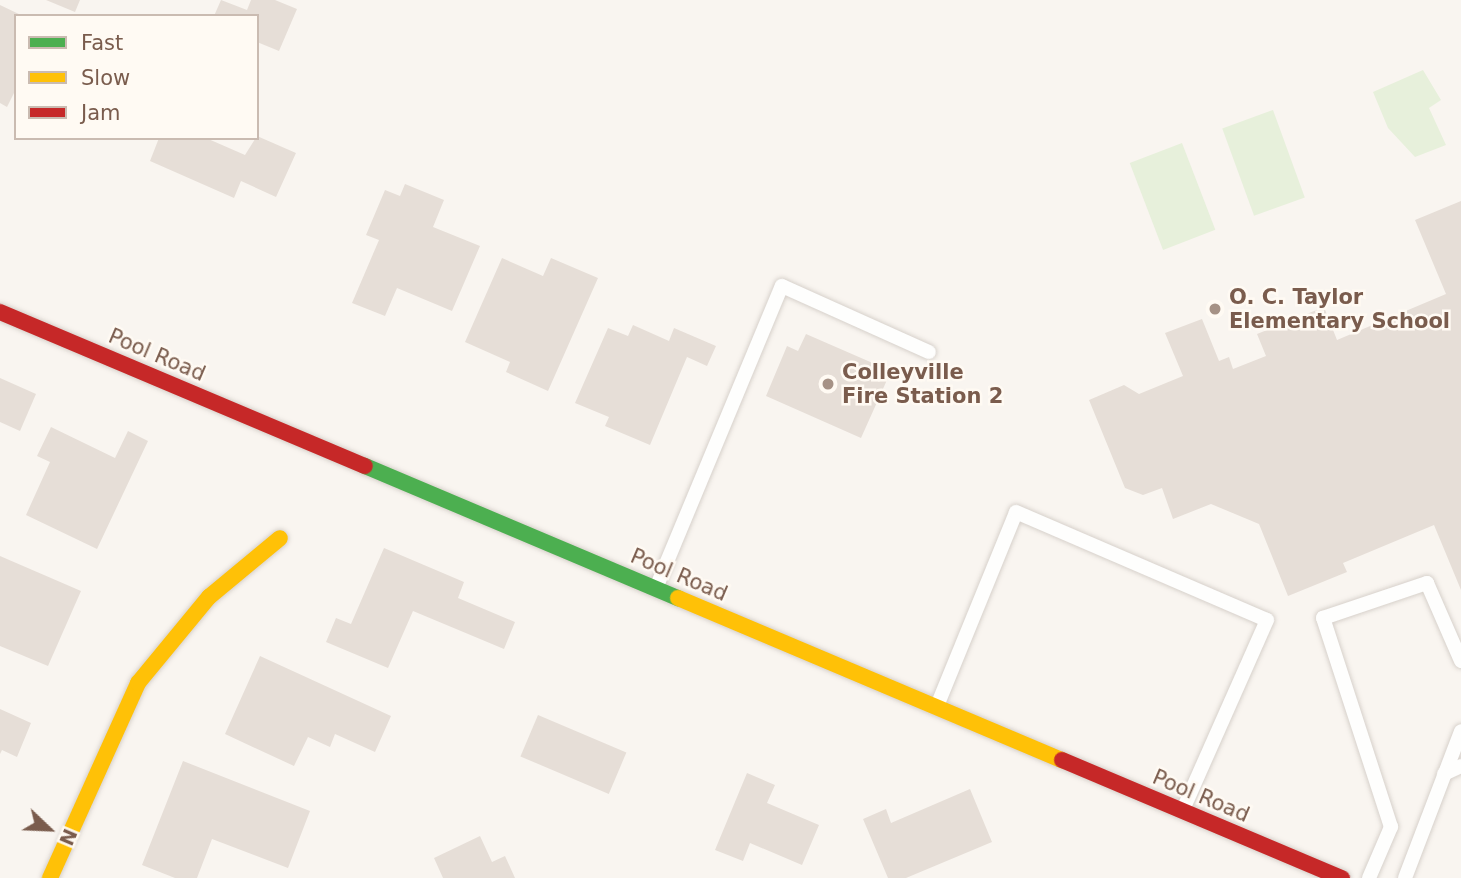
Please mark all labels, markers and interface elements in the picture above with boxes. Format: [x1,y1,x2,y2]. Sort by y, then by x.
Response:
legend [14,14,259,140]
text: Fast [81,31,123,55]
text: Slow [81,66,130,90]
text: Jam [81,101,121,125]
place label: O. C. Taylor Elementary School [1229,284,1450,334]
marker: O. C. Taylor Elementary School [1207,301,1223,317]
street label: Pool Road [105,323,209,387]
place label: Colleyville Fire Station 2 [842,359,1003,409]
marker: Colleyville Fire Station 2 [820,376,836,392]
street label: Pool Road [627,543,731,607]
street label: Pool Road [1149,764,1253,828]
north arrow [14,794,84,864]
text: N [55,826,82,849]

